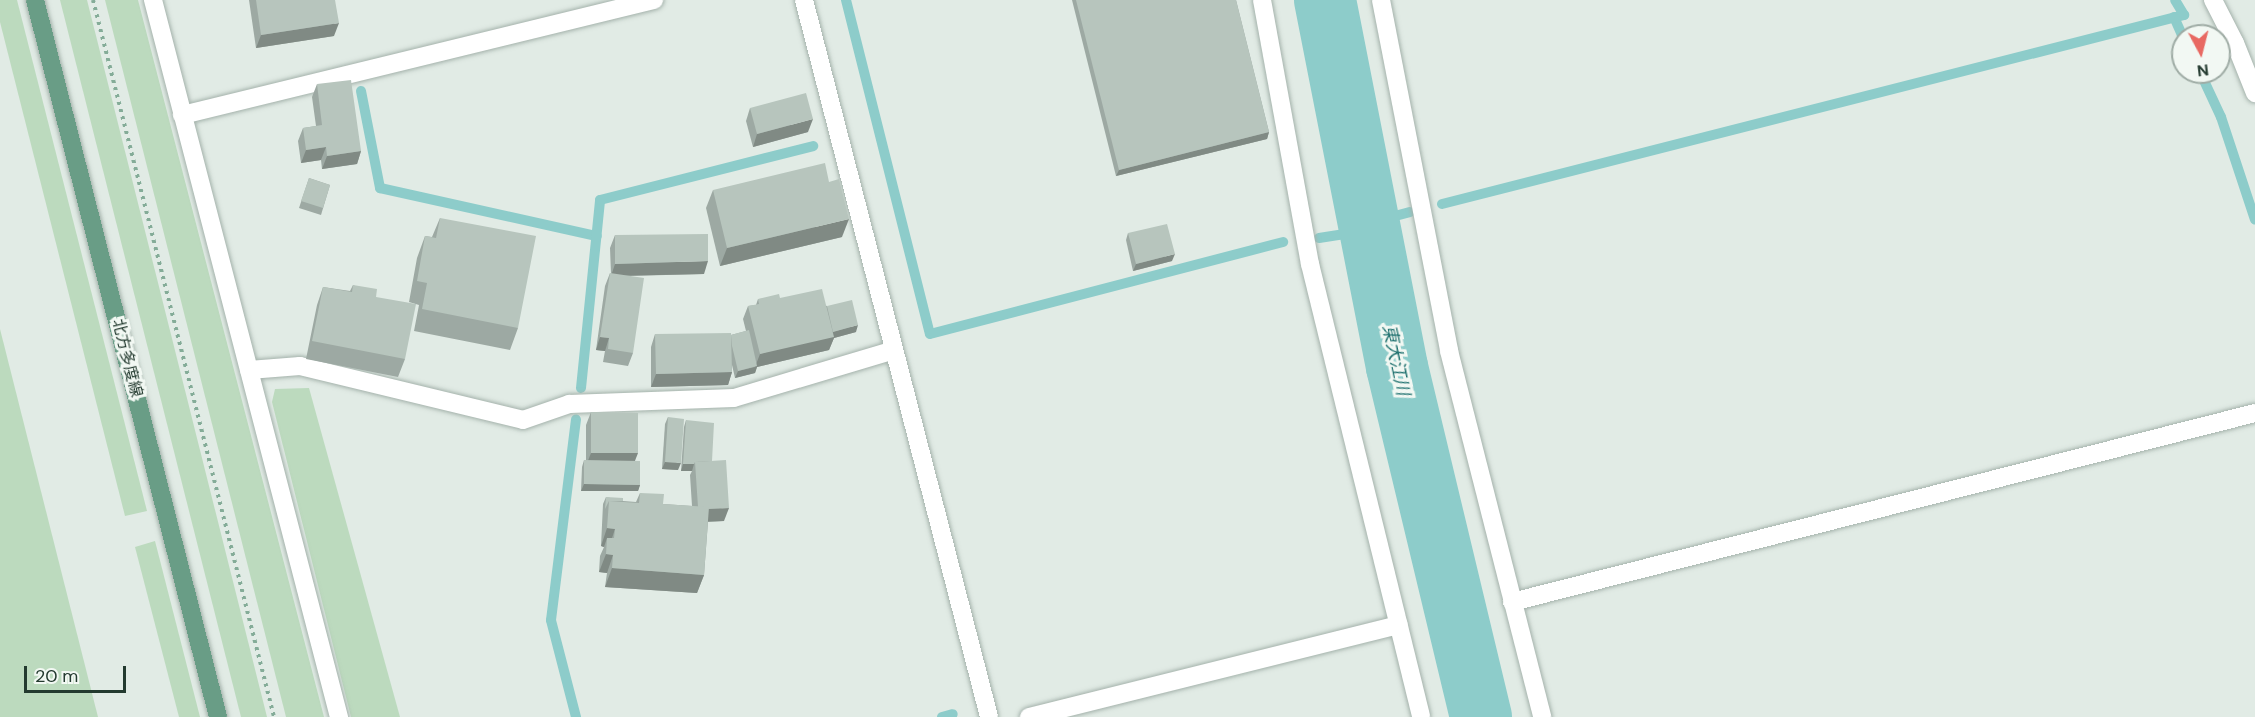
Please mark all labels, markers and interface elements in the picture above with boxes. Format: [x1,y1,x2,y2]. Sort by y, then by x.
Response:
north arrow [2171,24,2231,84]
text: N [2196,59,2210,82]
street label: 北方多度線 [108,317,146,399]
water label: 東大江川 [1378,323,1414,397]
scale bar [27,654,129,692]
text: 20 m [35,664,78,688]

